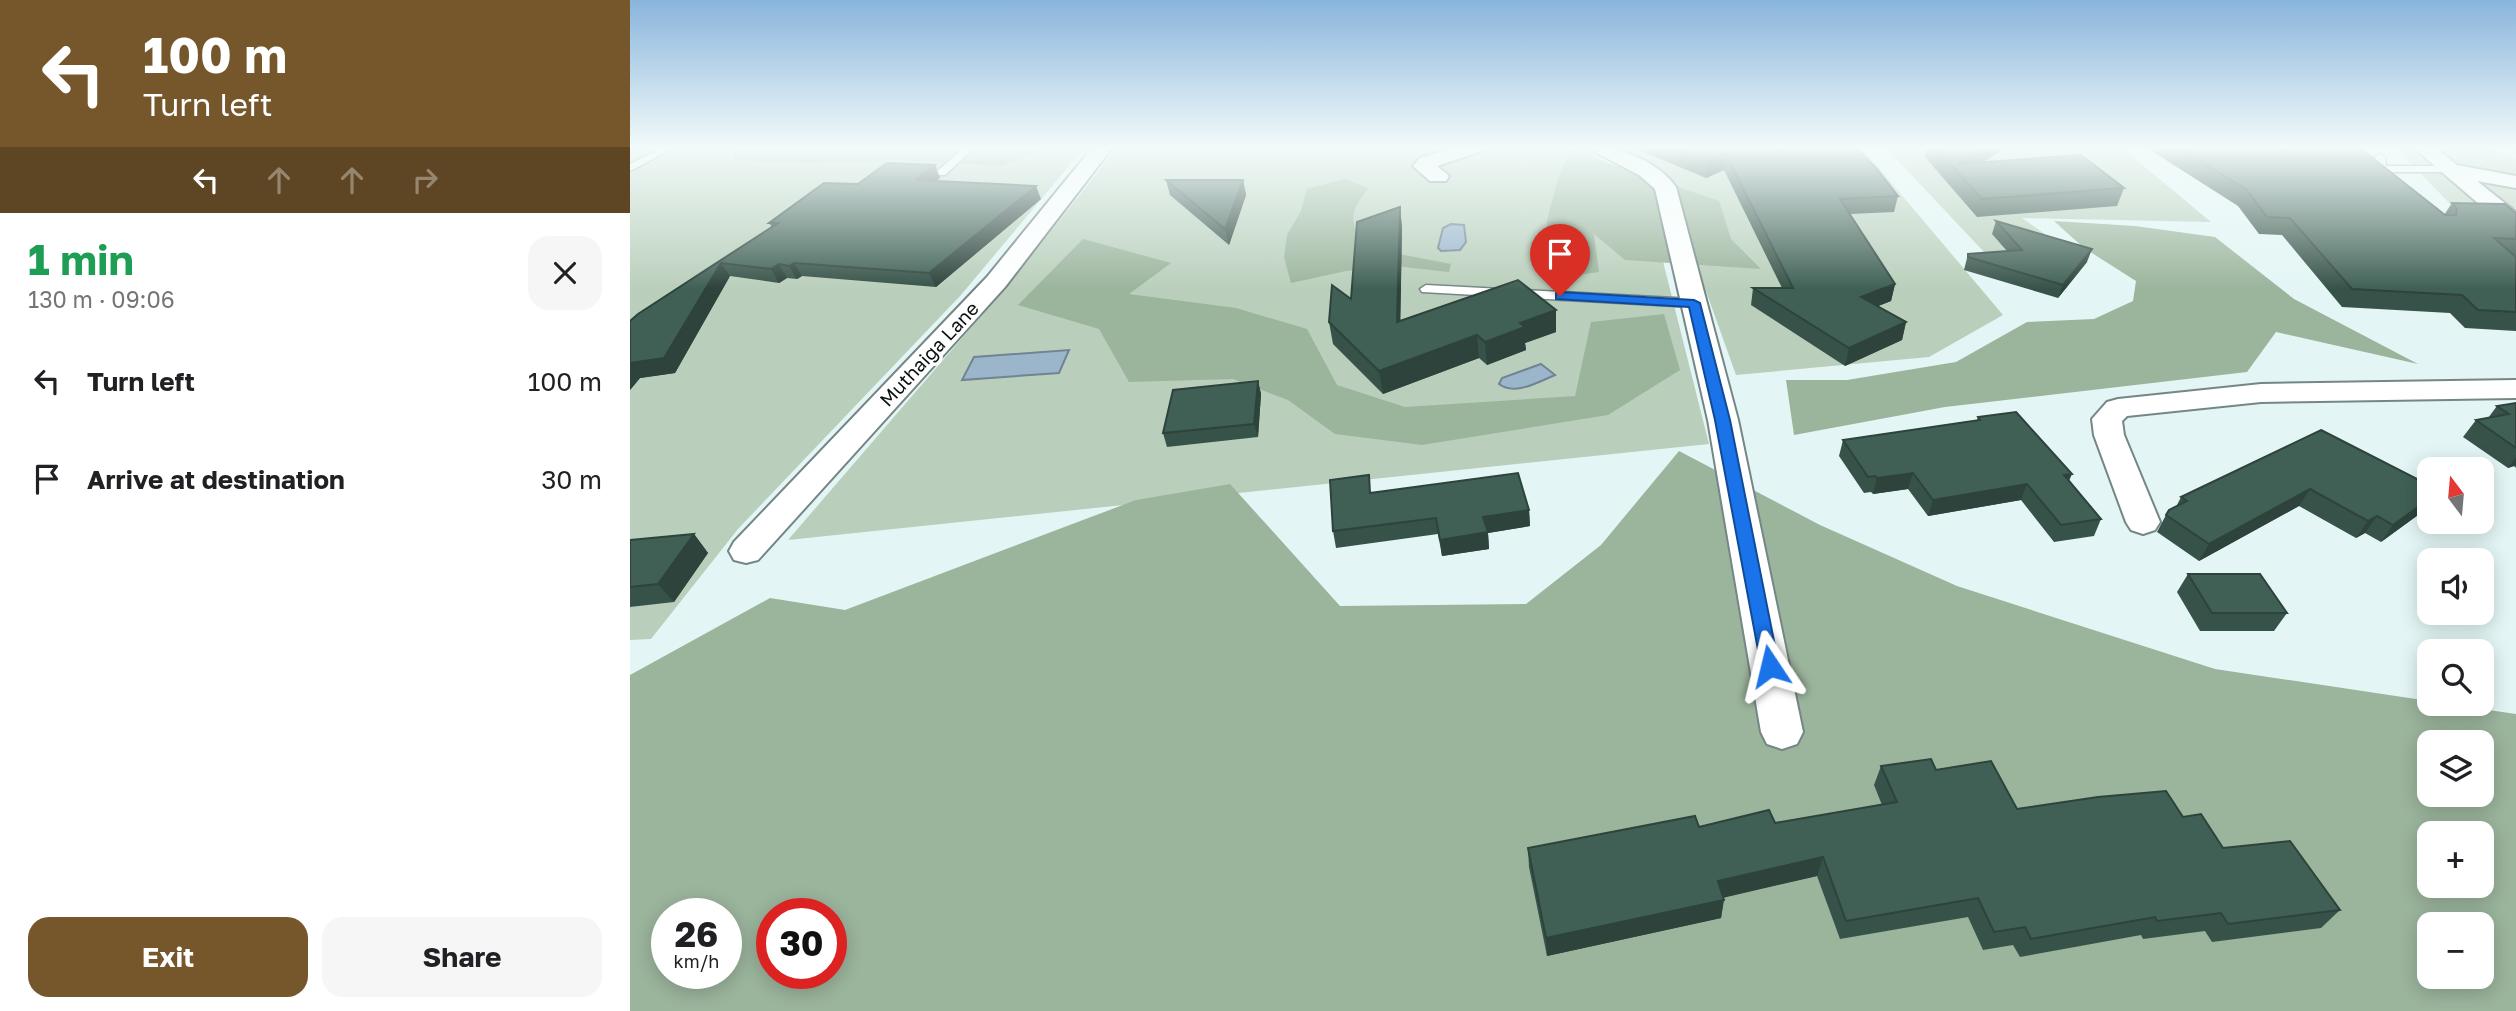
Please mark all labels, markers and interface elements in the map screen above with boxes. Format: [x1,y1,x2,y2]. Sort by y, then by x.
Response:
text: 100 m [143,25,287,84]
icon: left [28,28,119,119]
text: Turn left [143,85,272,123]
icon: left [187,161,225,199]
icon: ahead [260,161,298,199]
icon: ahead [333,161,371,199]
icon: right [406,161,444,199]
pin [1530,224,1590,296]
text: 1 min [28,234,134,284]
icon: arrive [1541,235,1579,273]
button: close [528,236,602,310]
text: 130 m · 09:06 [28,285,175,313]
street label: Muthaiga Lane [874,297,983,411]
icon: left [28,362,66,400]
text: Turn left [87,366,195,397]
text: 100 m [528,366,602,397]
north arrow [2417,457,2494,534]
map controls [2417,457,2494,989]
icon: arrive [28,460,66,498]
text: Arrive at destination [87,464,345,495]
text: 30 m [541,464,602,495]
button: sound [2417,548,2494,625]
position arrow [1733,629,1807,703]
button: search [2417,639,2494,716]
button: layers [2417,730,2494,807]
button: + [2417,821,2494,898]
speed limit sign: 30 [756,898,847,989]
button: − [2417,912,2494,989]
text: 26 [675,913,718,955]
button: Exit [28,917,308,997]
button: Share [322,917,602,997]
text: km/h [674,950,719,972]

